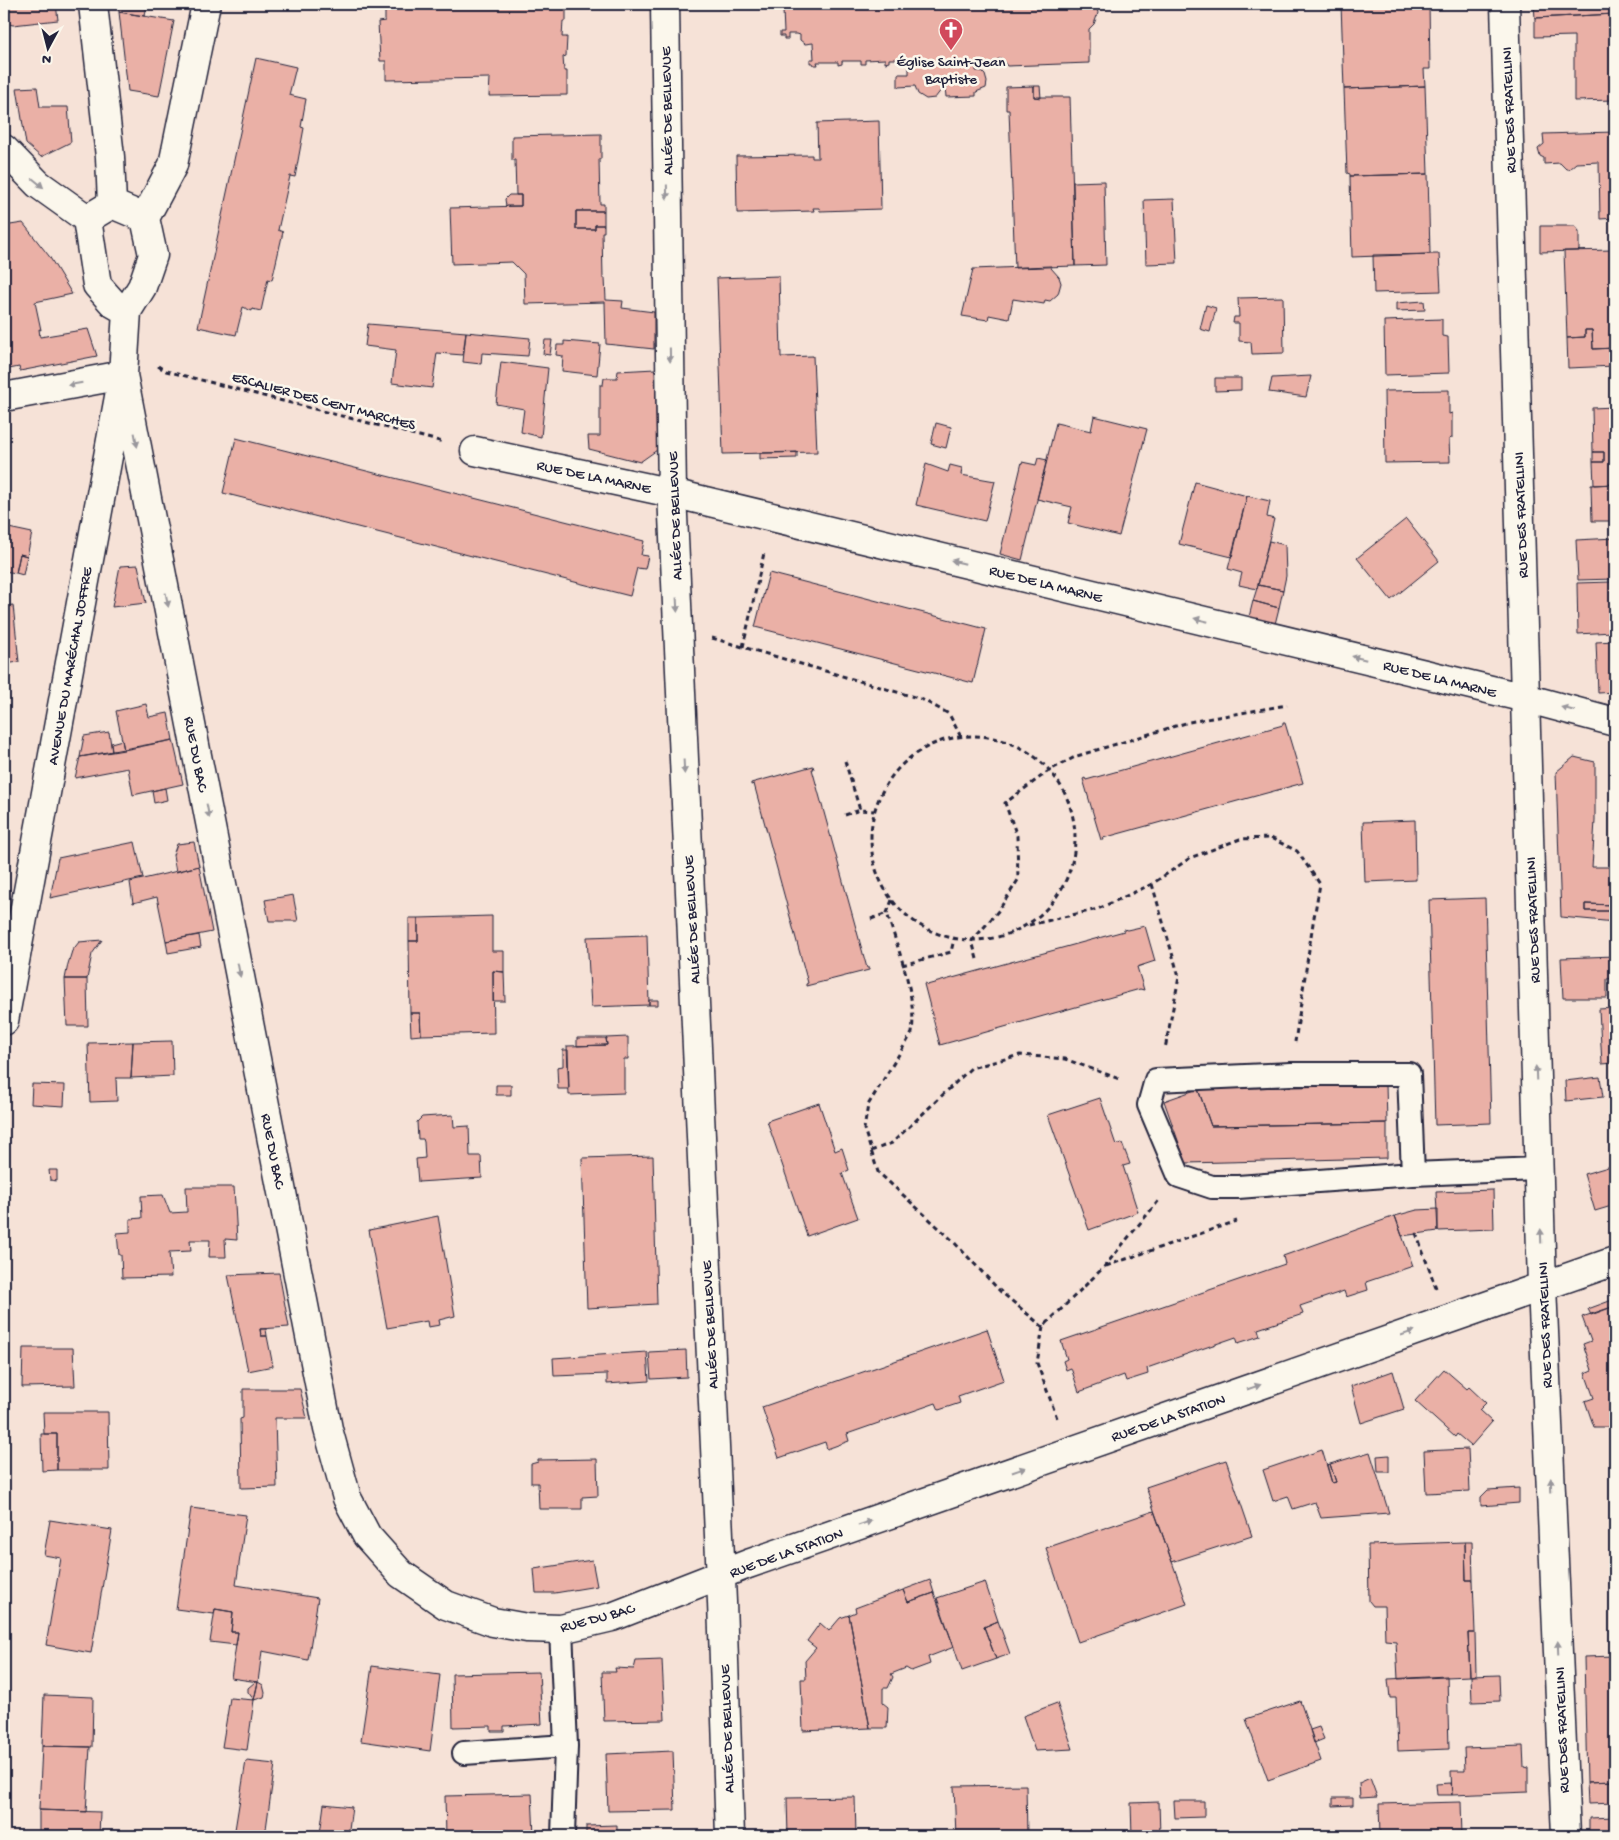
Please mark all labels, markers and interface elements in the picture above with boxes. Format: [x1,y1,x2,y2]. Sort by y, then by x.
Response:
church icon: Église Saint-Jean Baptiste [938,17,964,51]
north arrow [22,22,72,72]
street label: ALLÉE DE BELLEVUE [658,46,678,175]
street label: RUE DES FRATELLINI [1499,46,1521,173]
text: N [41,49,52,67]
place label: Église Saint-Jean Baptiste [897,54,1005,89]
one-way arrow [32,178,45,189]
one-way arrow [664,185,672,201]
one-way arrow [666,347,674,363]
street label: ESCALIER DES CENT MARCHES [230,369,417,435]
one-way arrow [67,380,83,388]
one-way arrow [132,433,140,449]
street label: ALLÉE DE BELLEVUE [665,451,687,580]
street label: RUE DES FRATELLINI [1511,451,1533,578]
street label: RUE DE LA MARNE [535,457,653,499]
one-way arrow [951,558,966,566]
street label: RUE DE LA MARNE [987,562,1105,608]
street label: AVENUE DU MARÉCHAL JOFFRE [45,565,97,767]
one-way arrow [163,592,171,608]
one-way arrow [674,597,682,613]
one-way arrow [1194,616,1209,624]
one-way arrow [1352,654,1367,662]
street label: RUE DE LA MARNE [1381,657,1499,703]
one-way arrow [1561,705,1576,713]
street label: RUE DU BAC [179,715,211,794]
one-way arrow [681,759,689,775]
one-way arrow [204,803,212,819]
street label: ALLÉE DE BELLEVUE [681,855,705,985]
street label: RUE DES FRATELLINI [1523,856,1545,983]
one-way arrow [235,963,243,978]
one-way arrow [1531,1065,1539,1081]
street label: RUE DU BAC [256,1112,288,1191]
one-way arrow [1536,1227,1544,1243]
street label: ALLÉE DE BELLEVUE [699,1260,723,1390]
street label: RUE DES FRATELLINI [1535,1261,1557,1388]
one-way arrow [1401,1329,1416,1337]
one-way arrow [1247,1383,1262,1390]
street label: RUE DE LA STATION [1109,1391,1228,1447]
one-way arrow [1011,1465,1026,1473]
one-way arrow [1546,1477,1554,1493]
one-way arrow [858,1519,873,1527]
street label: RUE DE LA STATION [727,1525,846,1583]
street label: RUE DU BAC [558,1600,637,1637]
one-way arrow [1553,1639,1561,1655]
street label: ALLÉE DE BELLEVUE [717,1664,739,1793]
street label: RUE DES FRATELLINI [1552,1666,1574,1793]

